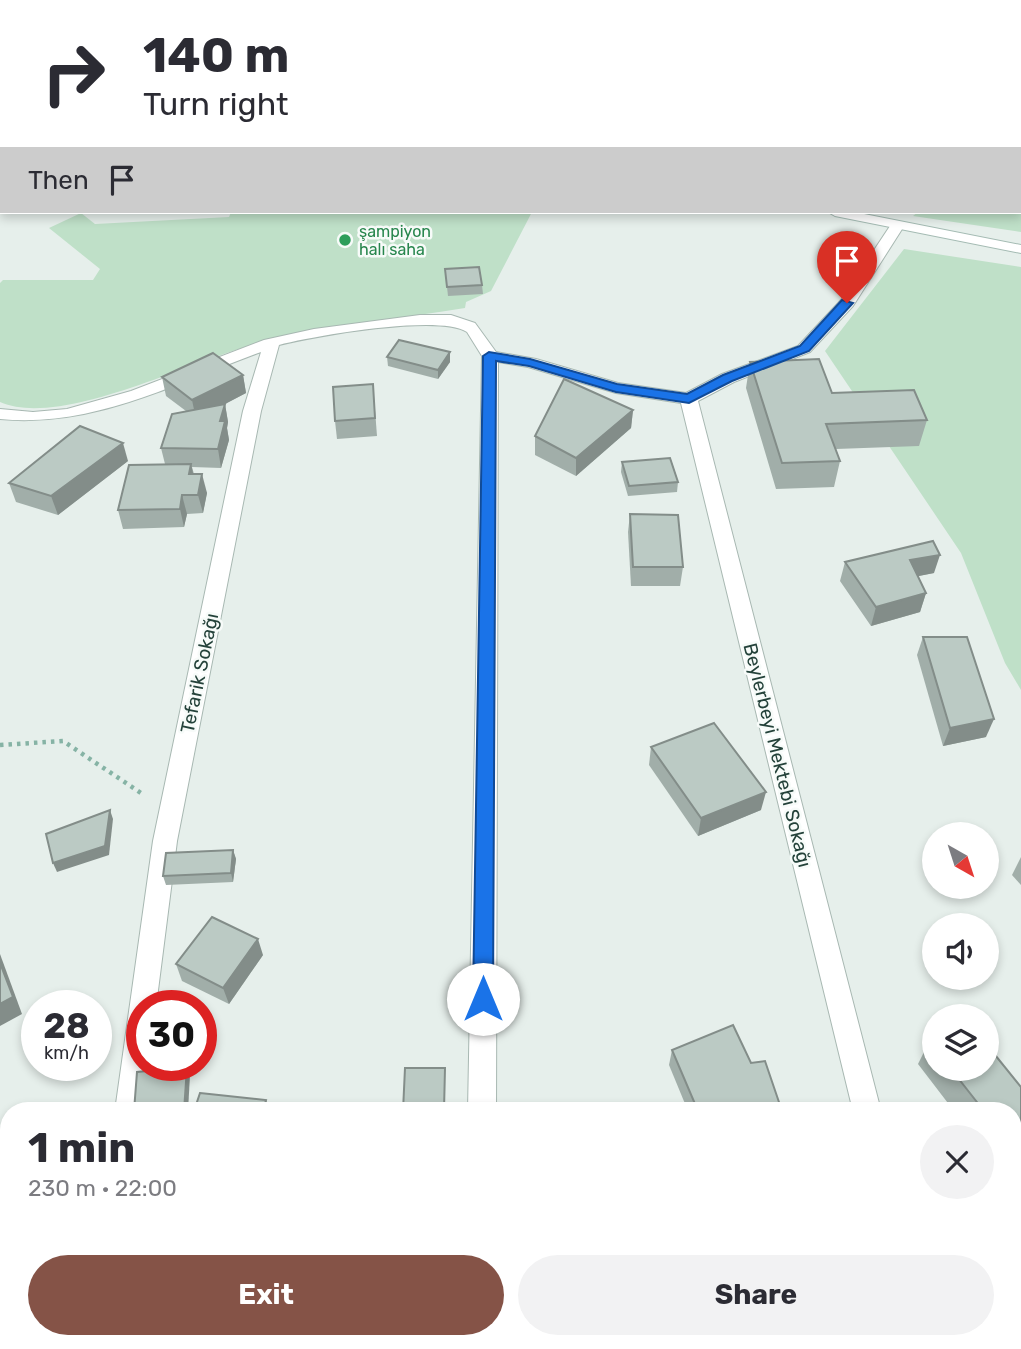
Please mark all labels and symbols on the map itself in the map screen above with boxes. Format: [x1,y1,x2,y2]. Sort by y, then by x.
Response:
place label: şampiyon halı saha [359,222,431,259]
pin [817,231,877,303]
marker: şampiyon halı saha [337,232,353,248]
street label: Tefarik Sokağı [176,611,223,735]
street label: Beylerbeyi Mektebi Sokağı [739,641,817,870]
north arrow [922,822,999,900]
position arrow [446,962,520,1036]
speed limit sign: 30 [126,990,217,1081]

